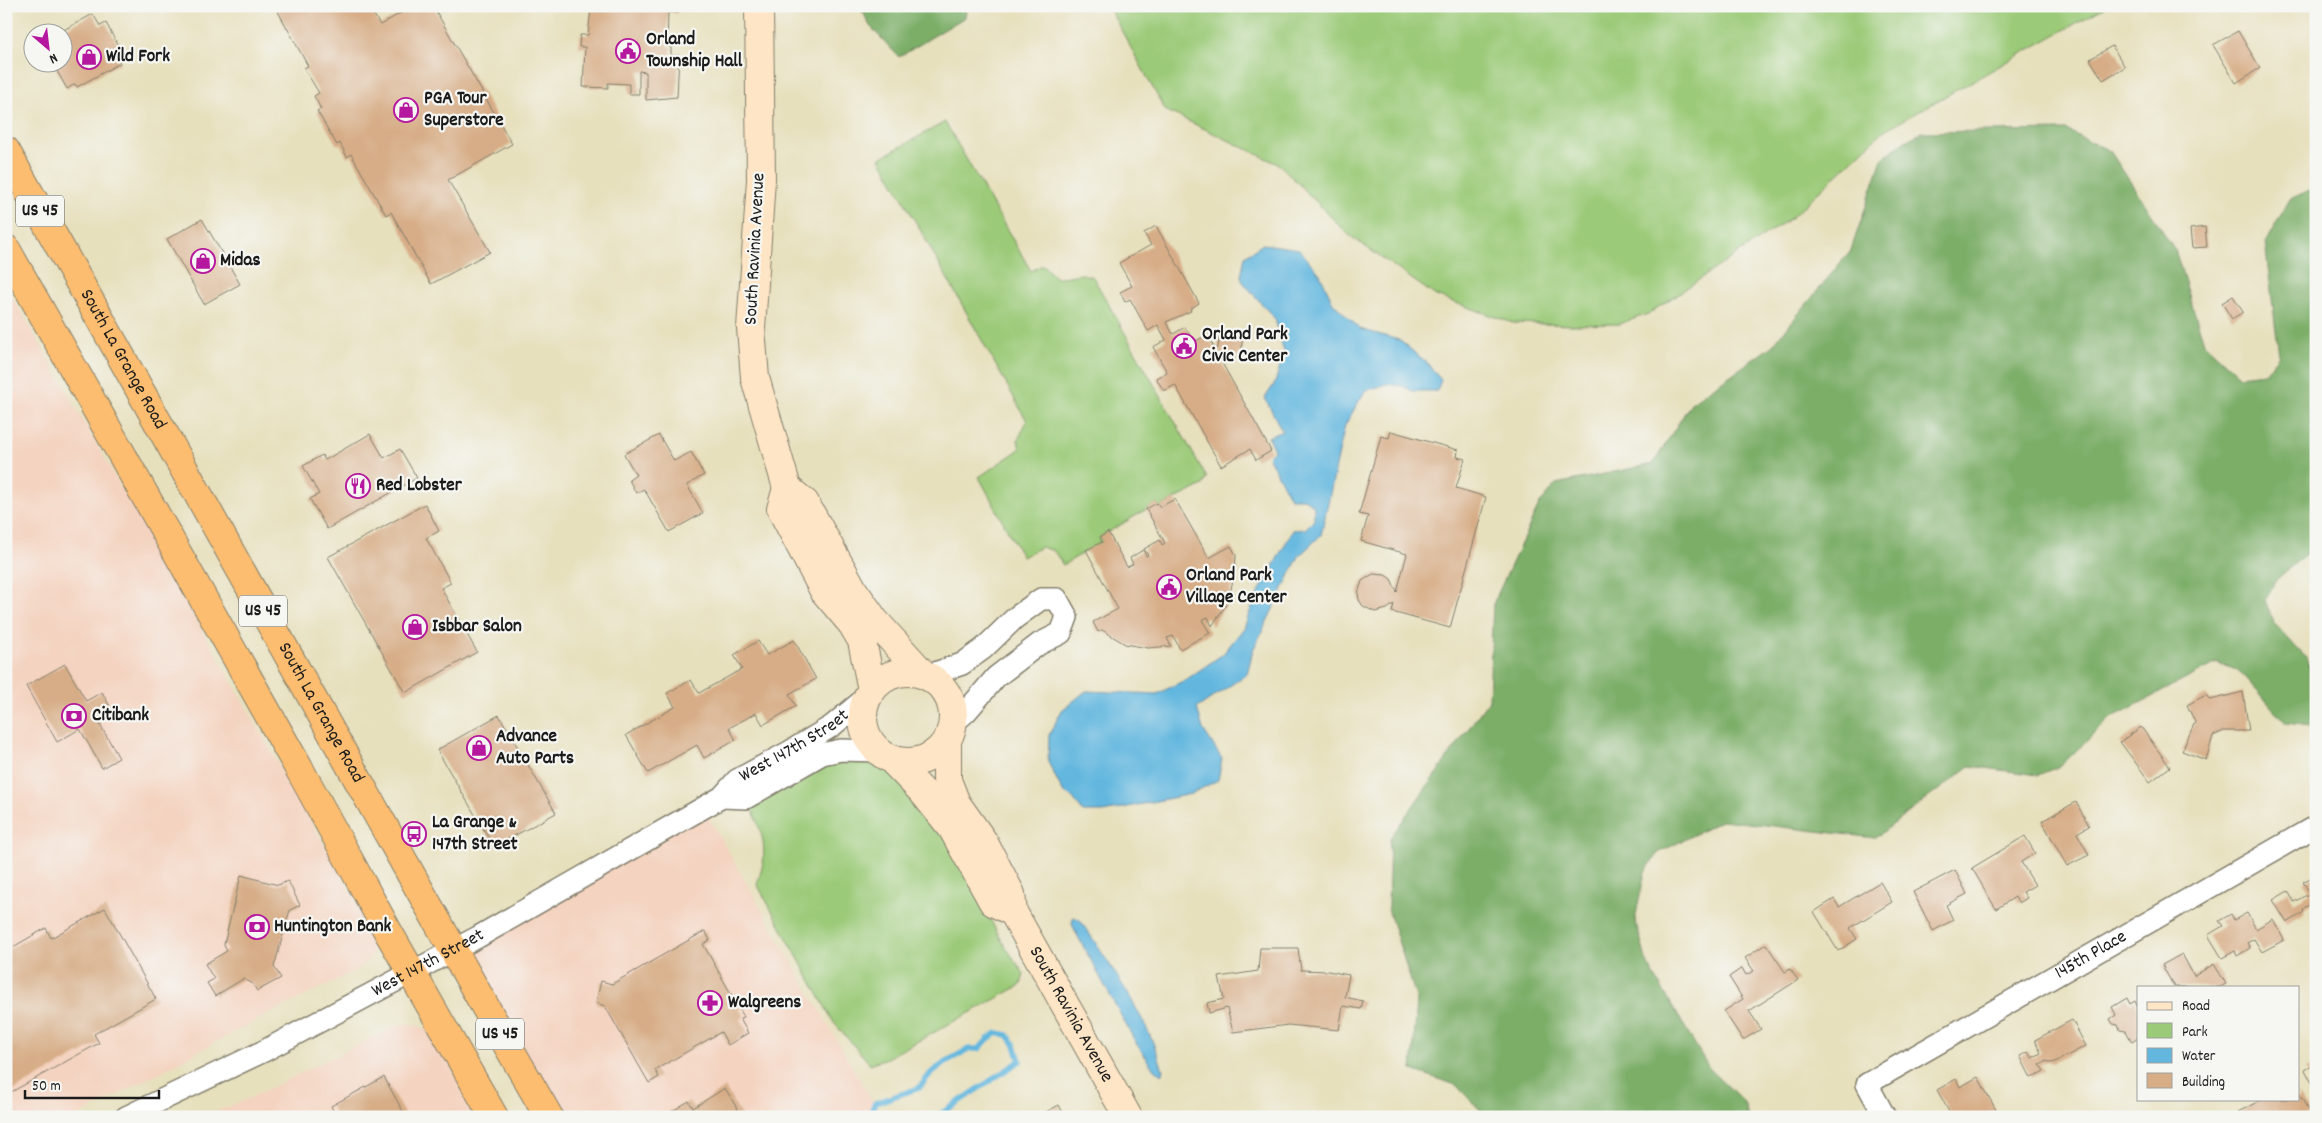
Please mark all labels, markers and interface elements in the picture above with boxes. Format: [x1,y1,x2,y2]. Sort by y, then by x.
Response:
north arrow [22,22,72,72]
place label: Orland Township Hall [646,27,743,76]
public building icon: Orland Township Hall [615,38,641,64]
shop icon: Wild Fork [76,44,102,70]
place label: Wild Fork [106,44,170,71]
text: N [45,47,61,68]
place label: PGA Tour Superstore [424,86,504,135]
shop icon: PGA Tour Superstore [393,97,419,123]
street label: South Ravinia Avenue [739,172,773,326]
road number: US 45 [16,196,64,227]
shop icon: Midas [190,248,216,274]
place label: Midas [220,248,260,275]
street label: South La Grange Road [73,284,173,435]
place label: Orland Park Civic Center [1202,322,1288,371]
public building icon: Orland Park Civic Center [1171,333,1197,359]
restaurant icon: Red Lobster [345,473,371,499]
place label: Red Lobster [376,473,463,500]
place label: Orland Park Village Center [1186,563,1287,612]
public building icon: Orland Park Village Center [1156,574,1182,600]
road number: US 45 [239,596,287,626]
shop icon: Isbbar Salon [402,614,428,640]
place label: Isbbar Salon [432,614,522,641]
street label: South La Grange Road [270,638,371,788]
bank icon: Citibank [61,703,87,729]
place label: Citibank [92,703,149,730]
street label: West 147th Street [734,703,856,790]
place label: Advance Auto Parts [496,724,574,773]
shop icon: Advance Auto Parts [466,735,492,761]
place label: La Grange & 147th Street [432,810,518,859]
bus stop icon: La Grange & 147th Street [401,821,427,847]
bank icon: Huntington Bank [244,914,270,940]
place label: Huntington Bank [274,914,392,941]
street label: West 147th Street [367,922,490,1005]
street label: 145th Place [2050,924,2132,987]
street label: South Ravinia Avenue [1022,942,1120,1088]
legend [2137,986,2300,1100]
pharmacy icon: Walgreens [697,990,723,1016]
place label: Walgreens [728,990,801,1017]
text: Road [2182,996,2210,1018]
road number: US 45 [476,1019,524,1050]
text: Park [2182,1022,2208,1044]
text: Water [2182,1046,2216,1068]
scale bar [25,1068,159,1100]
text: Building [2182,1072,2225,1094]
text: 50 m [32,1076,61,1098]

